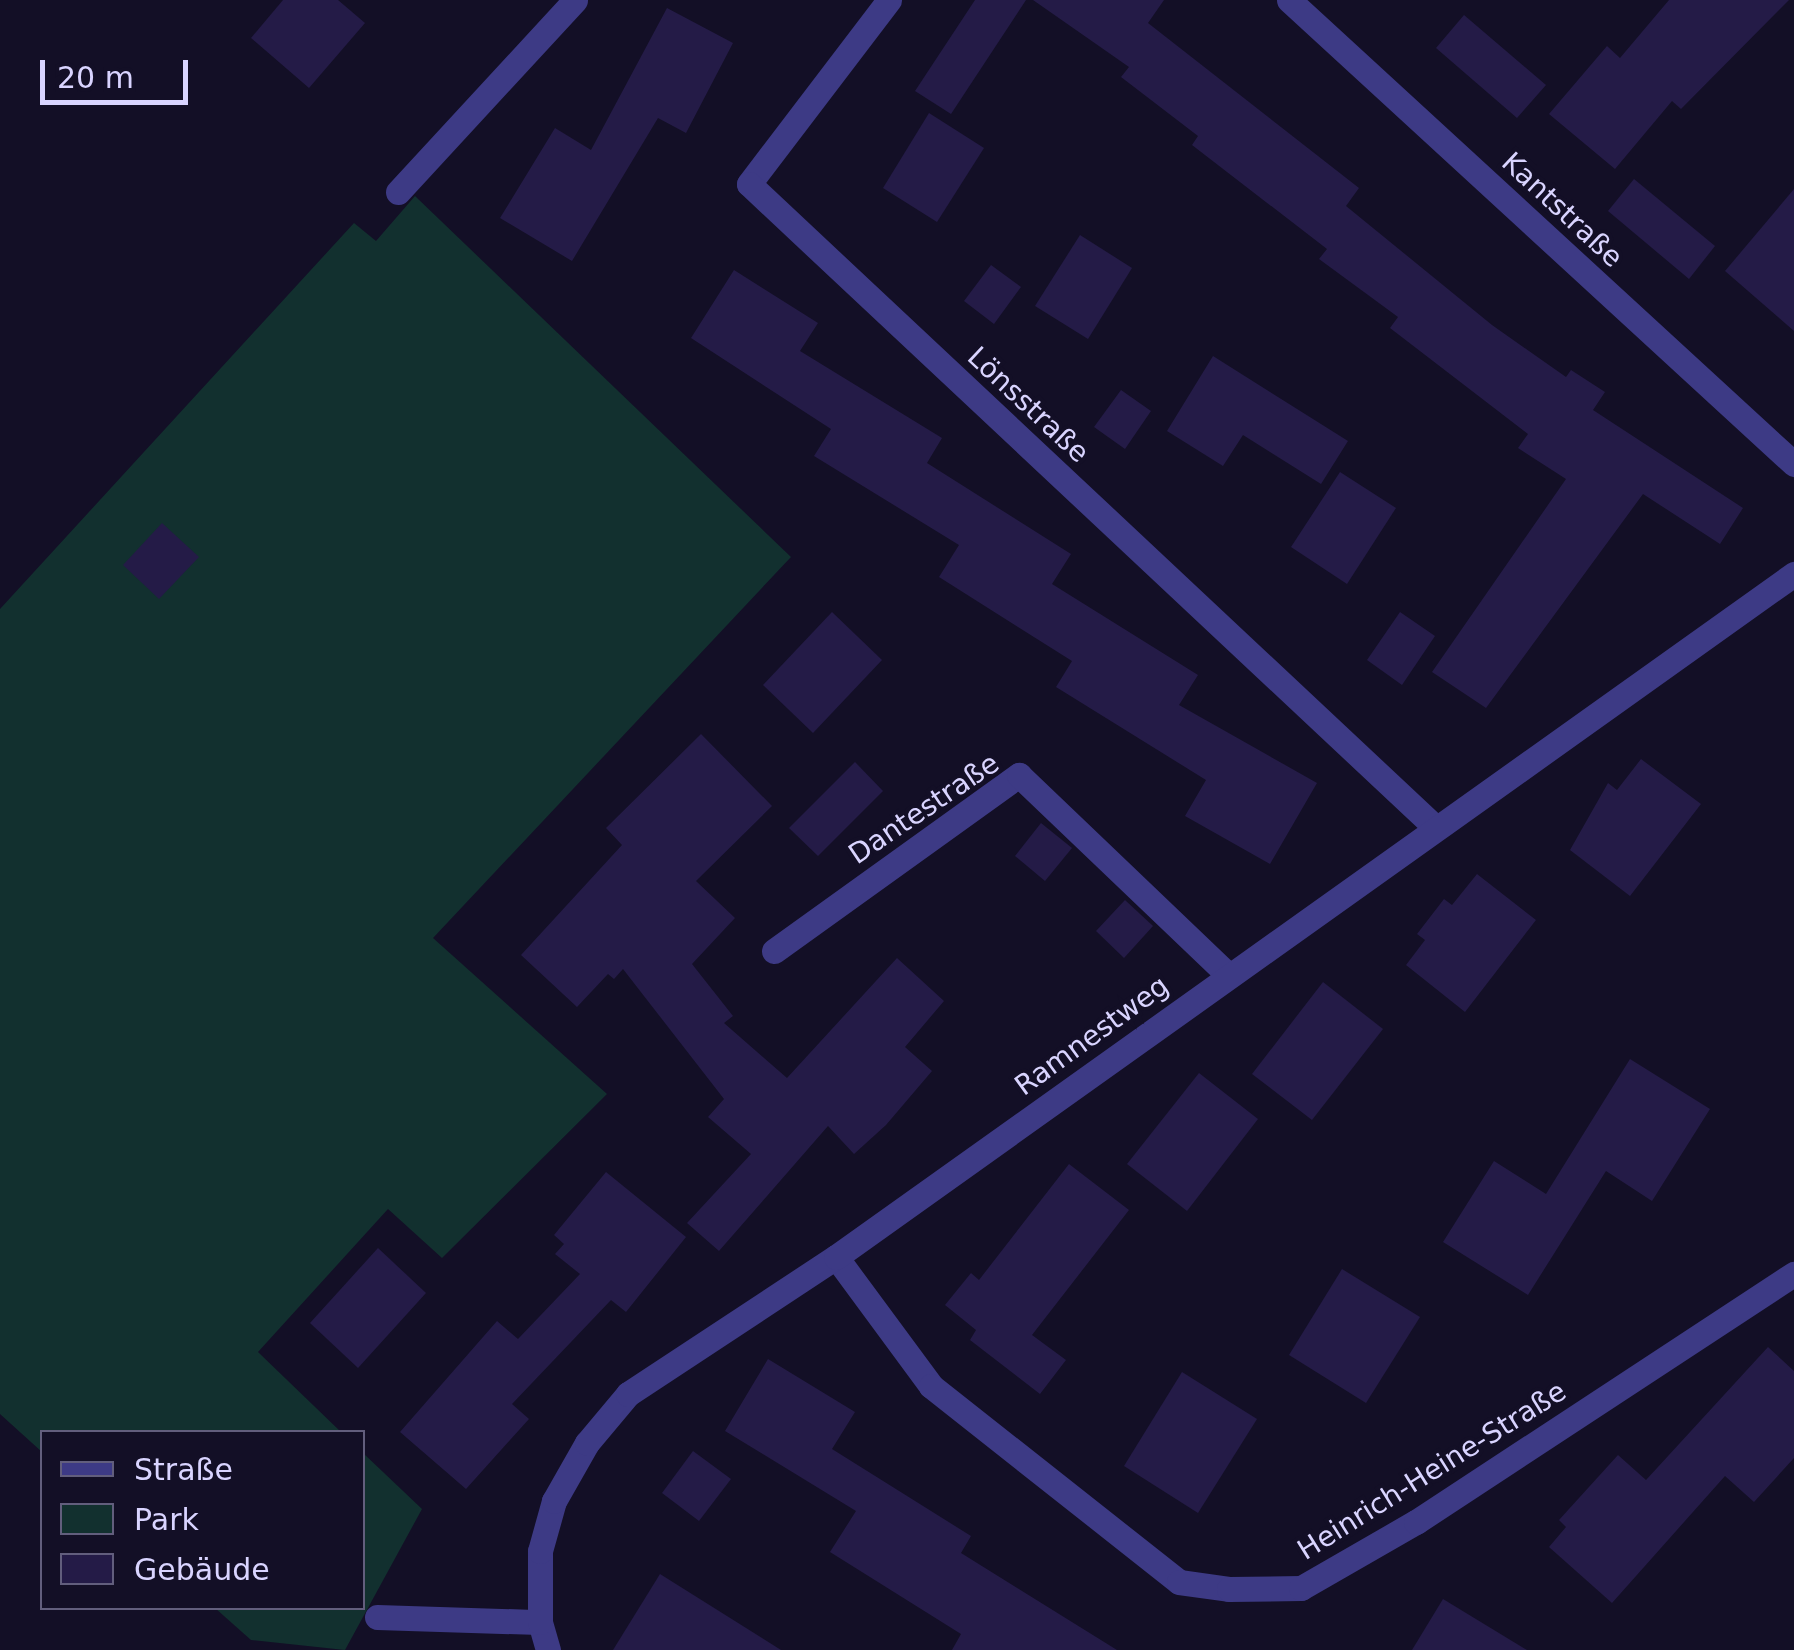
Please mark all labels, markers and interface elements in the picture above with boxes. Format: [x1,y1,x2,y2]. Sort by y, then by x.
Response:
scale bar [45,40,192,102]
text: 20 m [57,60,134,95]
street label: Kantstraße [1495,146,1629,274]
street label: Lönsstraße [960,340,1096,470]
street label: Dantestraße [843,746,1005,872]
street label: Ramnestweg [1009,969,1175,1103]
street label: Heinrich-Heine-Straße [1292,1375,1572,1567]
legend [40,1430,365,1610]
text: Straße [134,1452,233,1487]
text: Park [134,1502,199,1537]
text: Gebäude [134,1552,270,1587]

